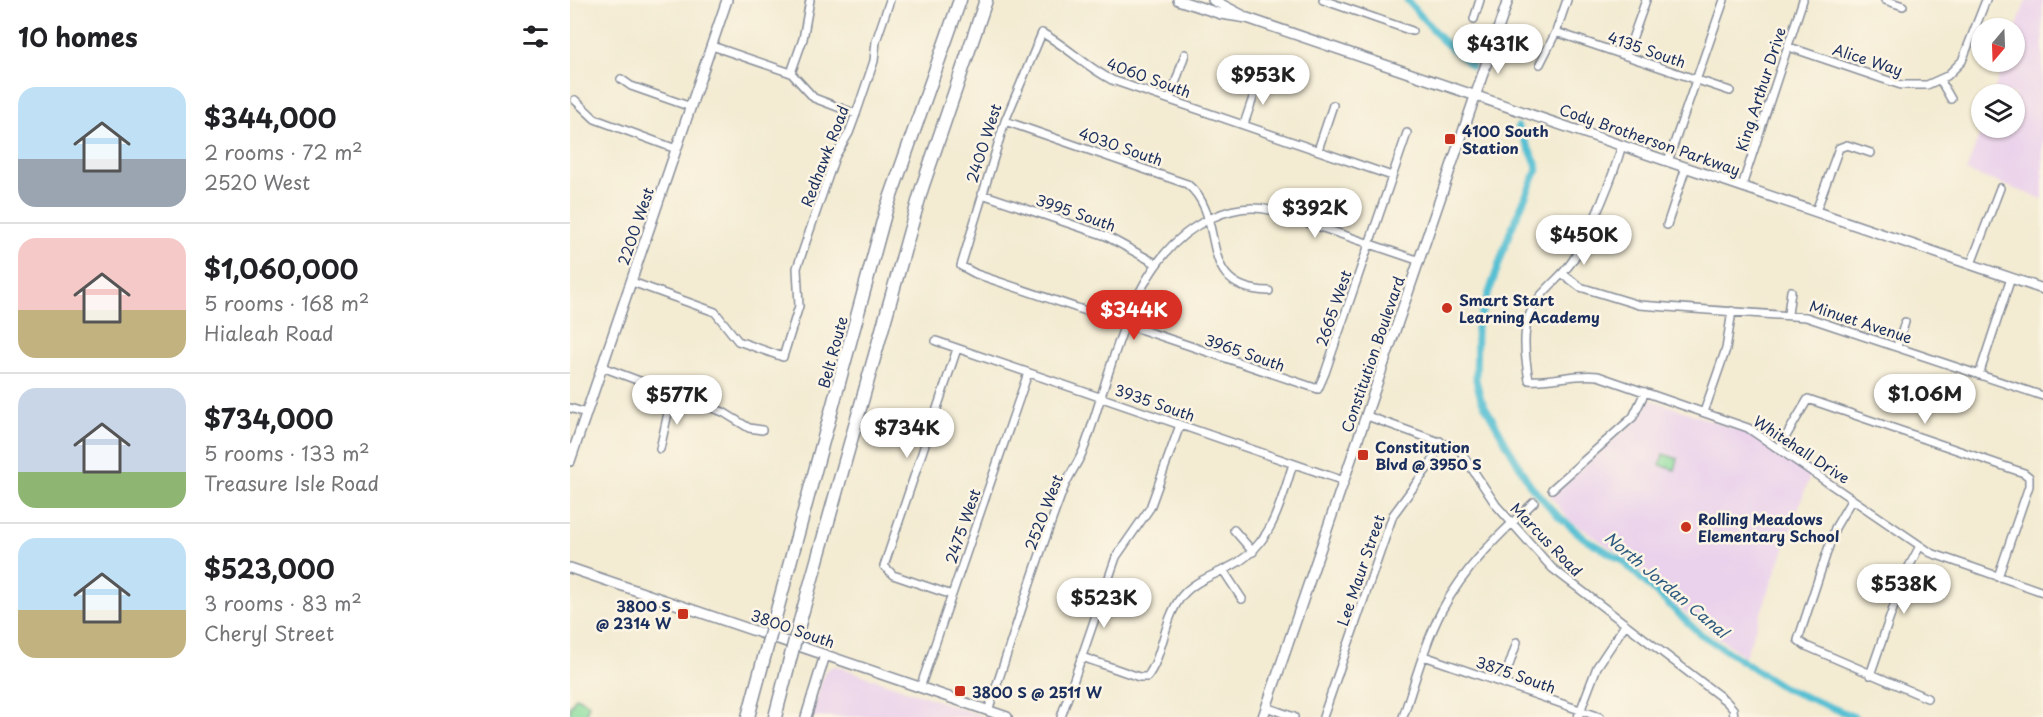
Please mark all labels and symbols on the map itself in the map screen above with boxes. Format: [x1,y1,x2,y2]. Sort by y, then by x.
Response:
north arrow [1971,18,2025,72]
pin: $431K [1456,24,1540,75]
street label: King Arthur Drive [1729,24,1791,154]
street label: 4135 South [1605,25,1689,73]
street label: Alice Way [1830,37,1906,81]
street label: 4060 South [1104,51,1194,103]
pin: $953K [1221,55,1305,106]
street label: Cody Brotherson Parkway [1556,97,1744,181]
street label: 2400 West [959,101,1007,185]
street label: Redhawk Road [794,102,854,210]
place label: 4100 South Station [1462,119,1549,159]
street label: 4030 South [1076,121,1166,171]
marker: 4100 South Station [1443,132,1457,146]
street label: 2200 West [611,184,659,268]
street label: 3995 South [1033,188,1119,236]
pin: $392K [1273,188,1357,239]
pin: $450K [1542,215,1626,266]
street label: 2665 West [1309,267,1357,349]
street label: Constitution Boulevard [1334,273,1410,435]
place label: Smart Start Learning Academy [1459,288,1600,328]
pin: $344K [1092,290,1176,341]
street label: Minuet Avenue [1807,294,1915,348]
marker: Smart Start Learning Academy [1440,301,1454,315]
street label: Belt Route [811,313,853,391]
street label: 3965 South [1202,328,1288,376]
pin: $1.06M [1876,374,1974,425]
pin: $577K [635,375,719,426]
street label: 3935 South [1112,377,1198,427]
pin: $734K [865,408,949,459]
street label: Whitehall Drive [1749,409,1855,489]
place label: Constitution Blvd @ 3950 S [1375,435,1482,475]
marker: Constitution Blvd @ 3950 S [1356,448,1370,462]
street label: 2520 West [1018,471,1068,553]
street label: 2475 West [938,485,986,567]
street label: Marcus Road [1506,497,1588,581]
place label: Rolling Meadows Elementary School [1698,507,1839,547]
street label: Lee Maur Street [1330,511,1390,629]
marker: Rolling Meadows Elementary School [1679,520,1693,534]
water label: North Jordan Canal [1600,525,1736,645]
pin: $538K [1862,564,1946,615]
pin: $523K [1062,578,1146,629]
place label: 3800 S @ 2314 W [596,594,672,634]
street label: 3800 South [748,603,838,653]
marker: 3800 S @ 2314 W [676,607,690,621]
street label: 3875 South [1473,650,1559,698]
place label: 3800 S @ 2511 W [972,680,1103,703]
marker: 3800 S @ 2511 W [953,684,967,698]

